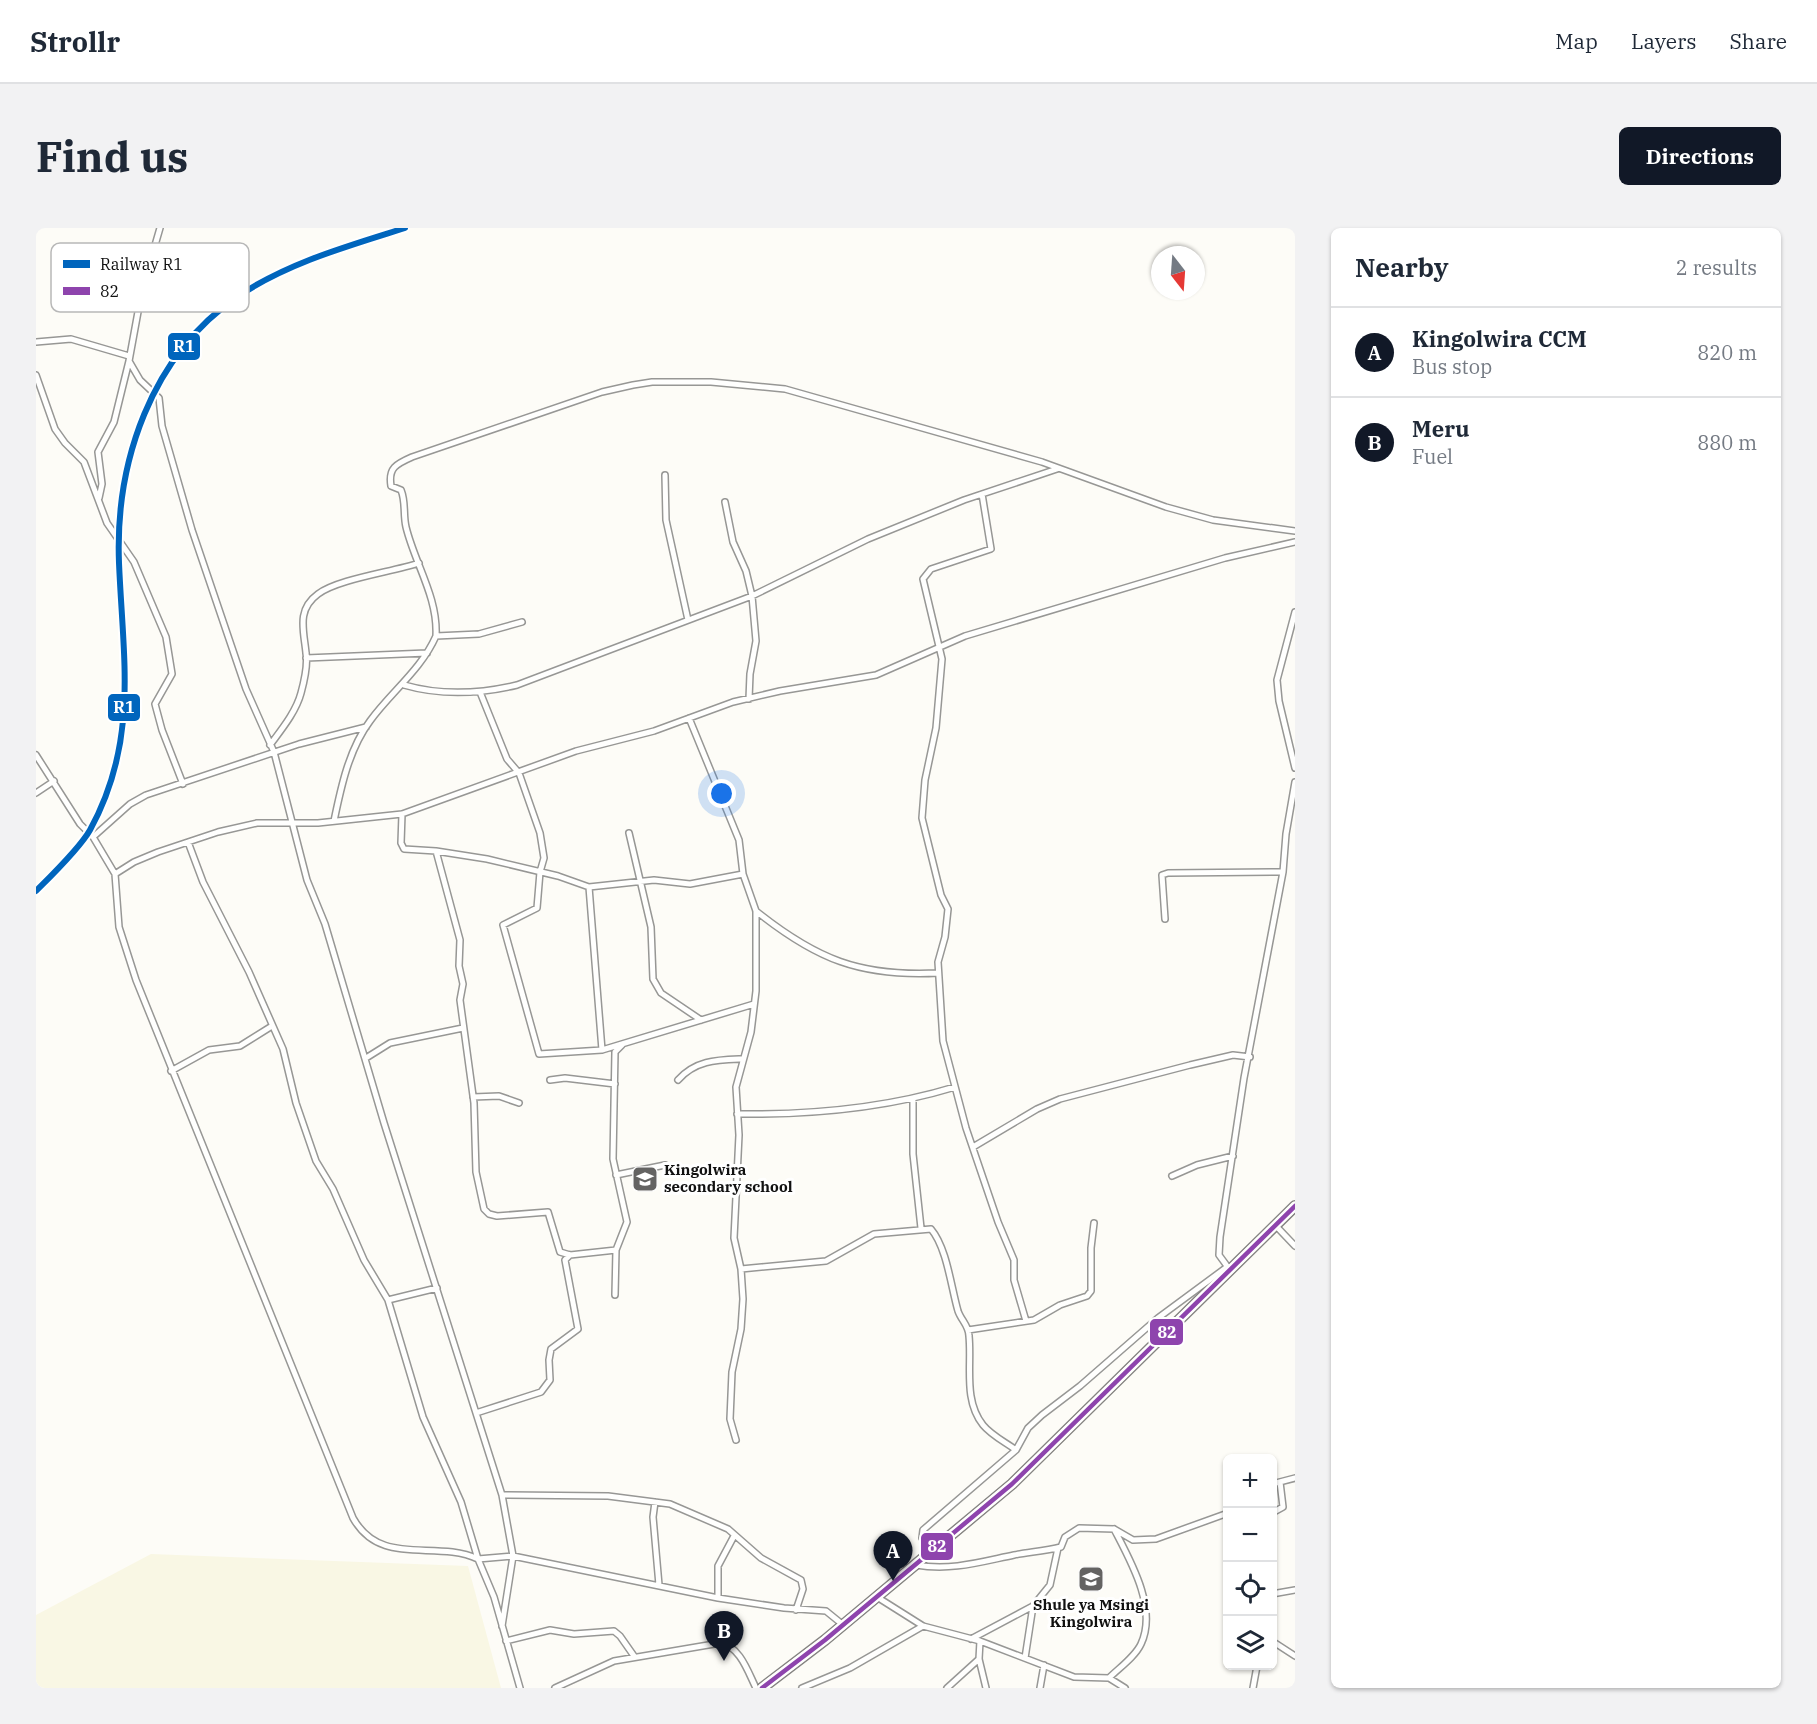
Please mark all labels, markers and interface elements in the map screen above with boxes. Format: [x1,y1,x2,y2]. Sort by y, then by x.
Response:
text: Strollr [30,23,120,60]
text: Map [1555,27,1598,55]
text: Layers [1631,27,1697,55]
text: Share [1730,27,1787,55]
button: Directions [1619,127,1781,185]
text: Find us [36,129,188,184]
legend [51,243,249,312]
north arrow [1151,246,1205,300]
text: Nearby [1355,250,1449,284]
text: Railway R1 [100,254,183,274]
text: 2 results [1676,254,1757,281]
text: 82 [100,281,119,301]
text: Kingolwira CCM [1412,324,1587,353]
line badge: R1 [167,332,201,361]
text: R1 [173,336,195,356]
text: A [1368,339,1381,366]
text: 820 m [1697,339,1757,366]
text: Bus stop [1412,353,1492,380]
text: Meru [1412,414,1469,443]
text: B [1367,429,1382,456]
text: 880 m [1697,429,1757,456]
text: Fuel [1412,443,1453,470]
line badge: R1 [107,693,141,722]
text: R1 [113,697,135,717]
your location [707,779,736,808]
place label: Kingolwira secondary school [664,1160,793,1196]
school or university icon: Kingolwira secondary school [630,1164,660,1194]
line badge: 82 [1149,1318,1184,1346]
text: 82 [1157,1322,1177,1342]
map controls [1223,1454,1277,1670]
button: + [1223,1454,1277,1508]
button: − [1223,1508,1277,1562]
pin: A [874,1532,912,1581]
line badge: 82 [920,1532,954,1561]
text: 82 [927,1536,947,1556]
button: locate [1223,1562,1277,1616]
school or university icon: Shule ya Msingi Kingolwira [1076,1564,1106,1594]
place label: Shule ya Msingi Kingolwira [1033,1595,1149,1631]
pin: B [704,1612,744,1661]
button: layers [1223,1616,1277,1670]

